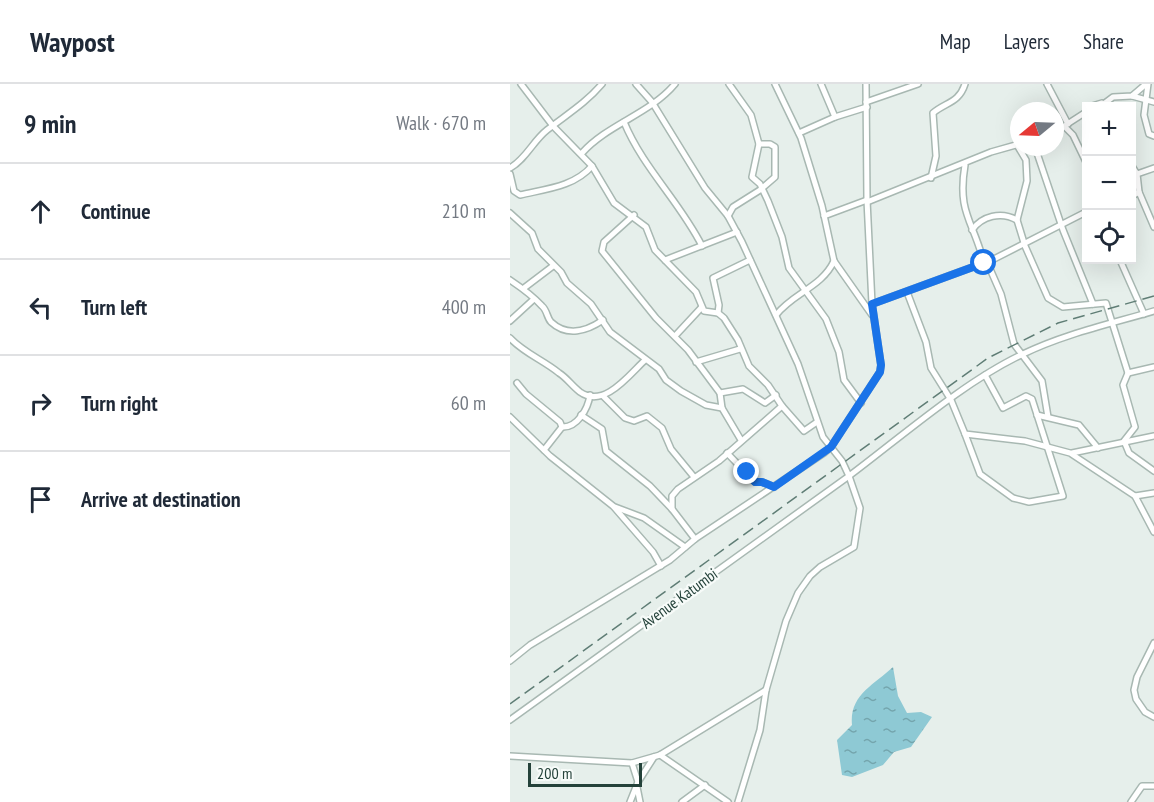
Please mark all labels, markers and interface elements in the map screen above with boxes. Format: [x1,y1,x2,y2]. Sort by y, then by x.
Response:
text: Waypost [30,23,115,60]
text: Map [940,28,971,55]
text: Layers [1004,28,1050,55]
text: Share [1083,28,1124,55]
north arrow [1010,102,1064,156]
map controls [1082,102,1136,264]
button: + [1082,102,1136,156]
text: 9 min [24,107,77,140]
text: Walk · 670 m [396,110,486,136]
button: − [1082,156,1136,210]
icon: ahead [24,195,57,228]
text: Continue [81,197,151,225]
text: 210 m [442,198,486,224]
button: locate [1082,210,1136,264]
route start [970,249,996,275]
icon: left [24,291,57,324]
text: Turn left [81,293,147,321]
text: 400 m [442,294,486,320]
icon: right [24,387,57,420]
text: Turn right [81,389,158,417]
text: 60 m [451,390,486,416]
route end [733,458,759,484]
icon: arrive [24,483,57,516]
text: Arrive at destination [81,485,241,513]
street label: Avenue Katumbi [637,563,721,633]
scale bar [528,760,642,788]
text: 200 m [537,763,572,783]

